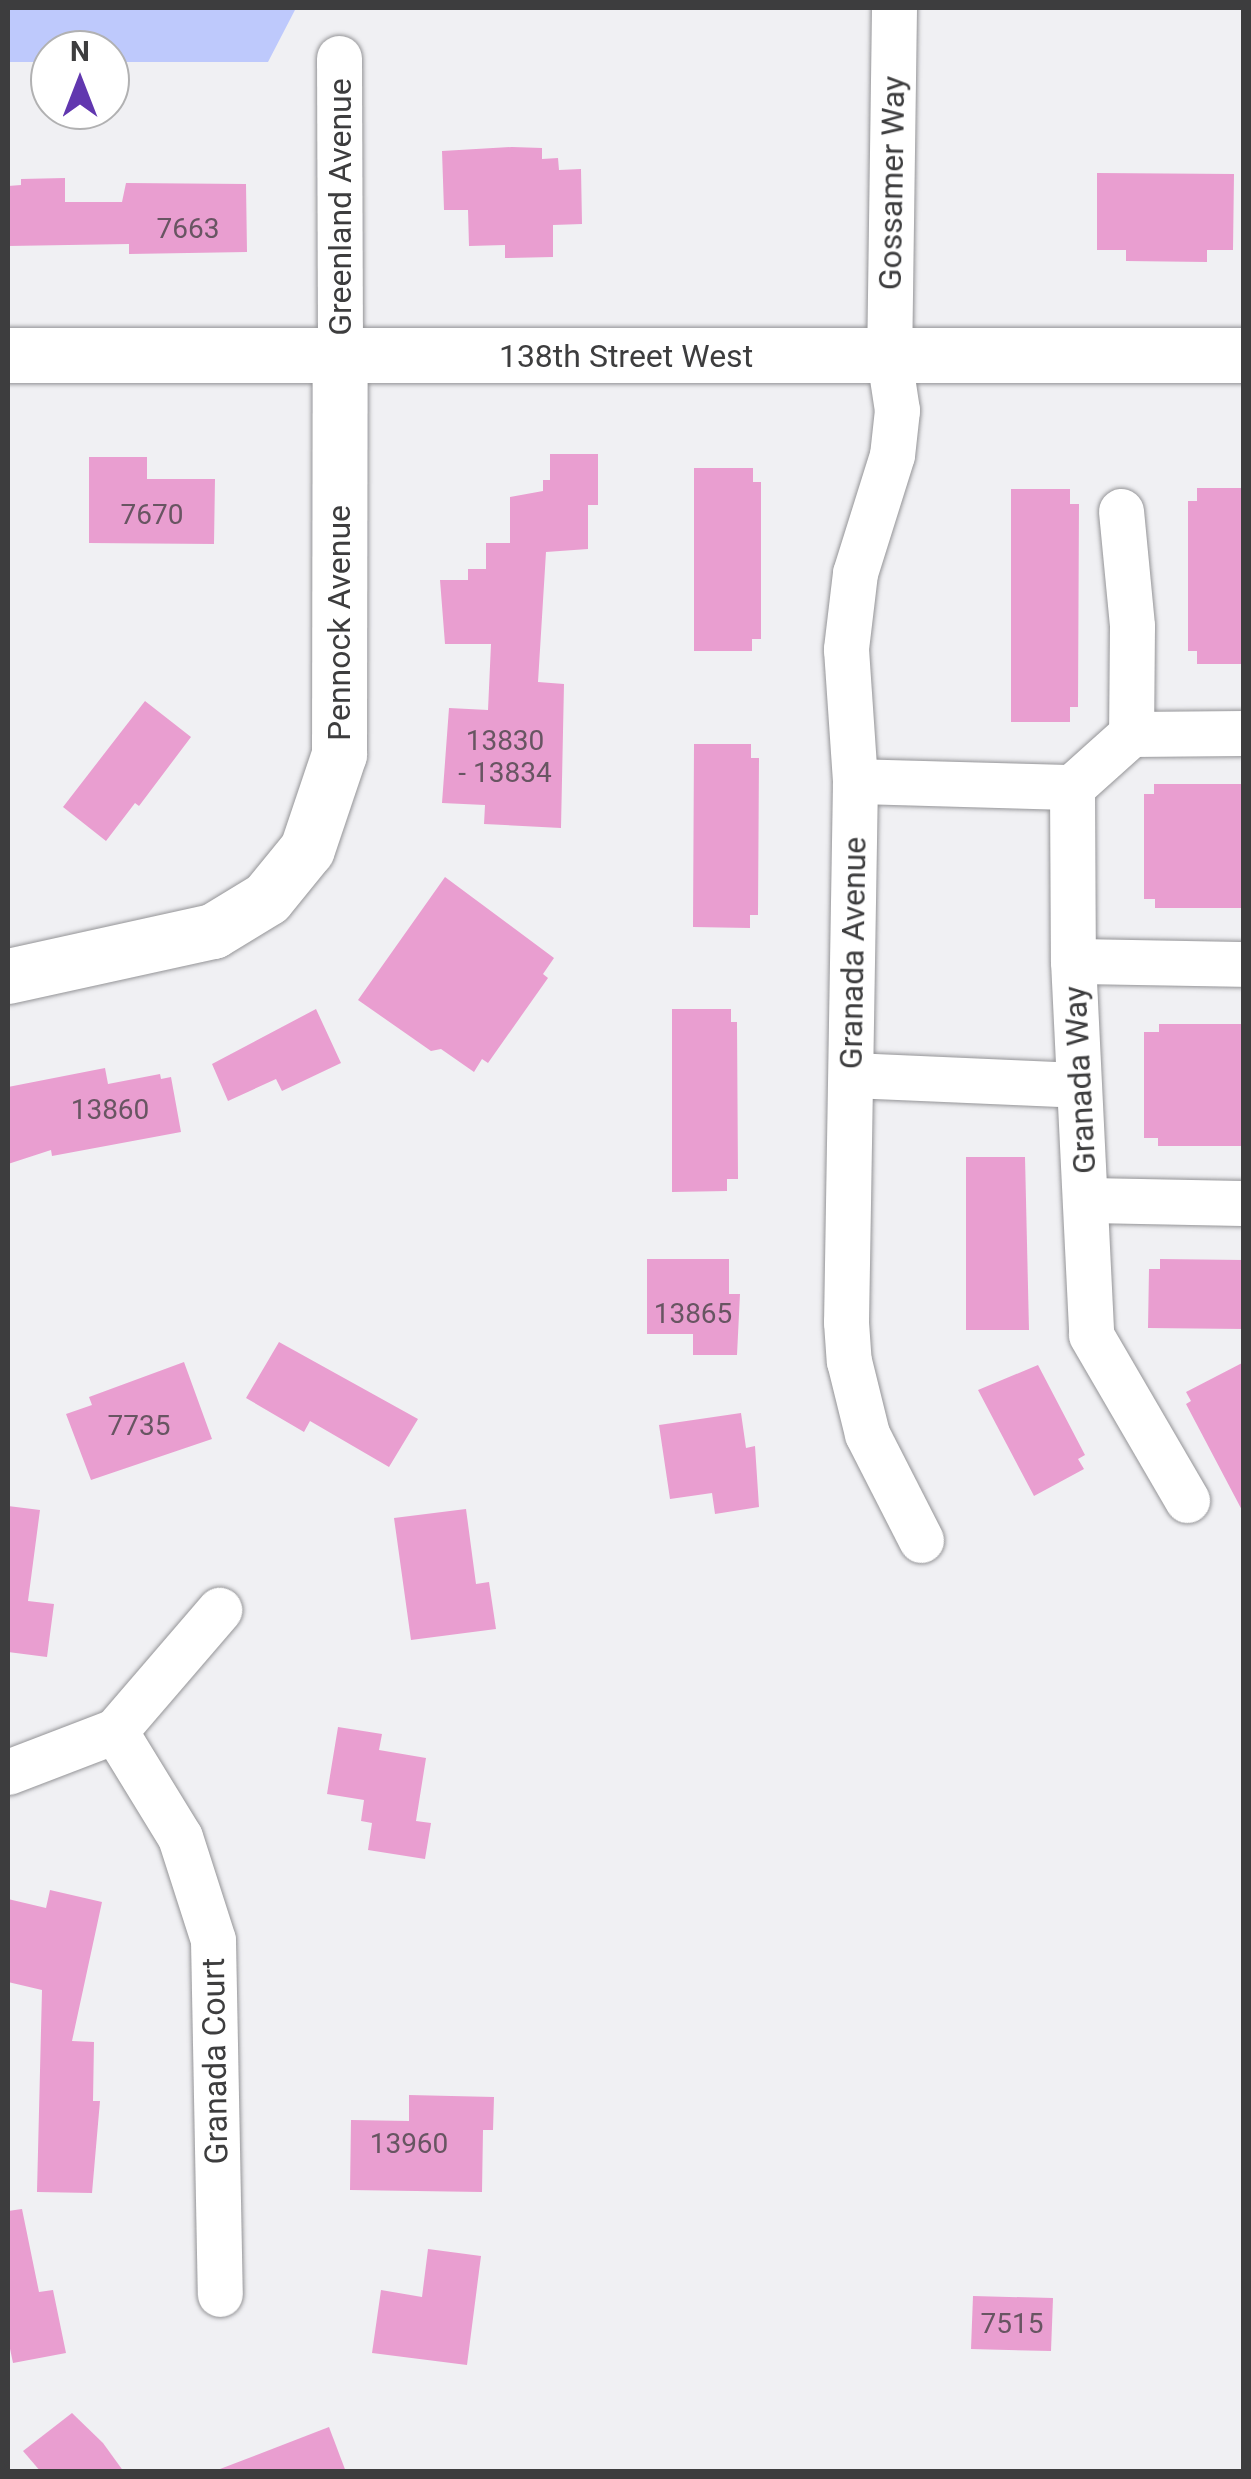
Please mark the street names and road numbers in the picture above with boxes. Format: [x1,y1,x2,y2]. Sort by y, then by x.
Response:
street label: Gossamer Way [871,75,913,291]
street label: Greenland Avenue [321,78,359,336]
street label: 138th Street West [499,337,753,375]
street label: Pennock Avenue [320,505,358,741]
street label: Granada Avenue [832,836,874,1070]
street label: Granada Way [1056,985,1104,1175]
street label: Granada Court [194,1957,236,2165]

